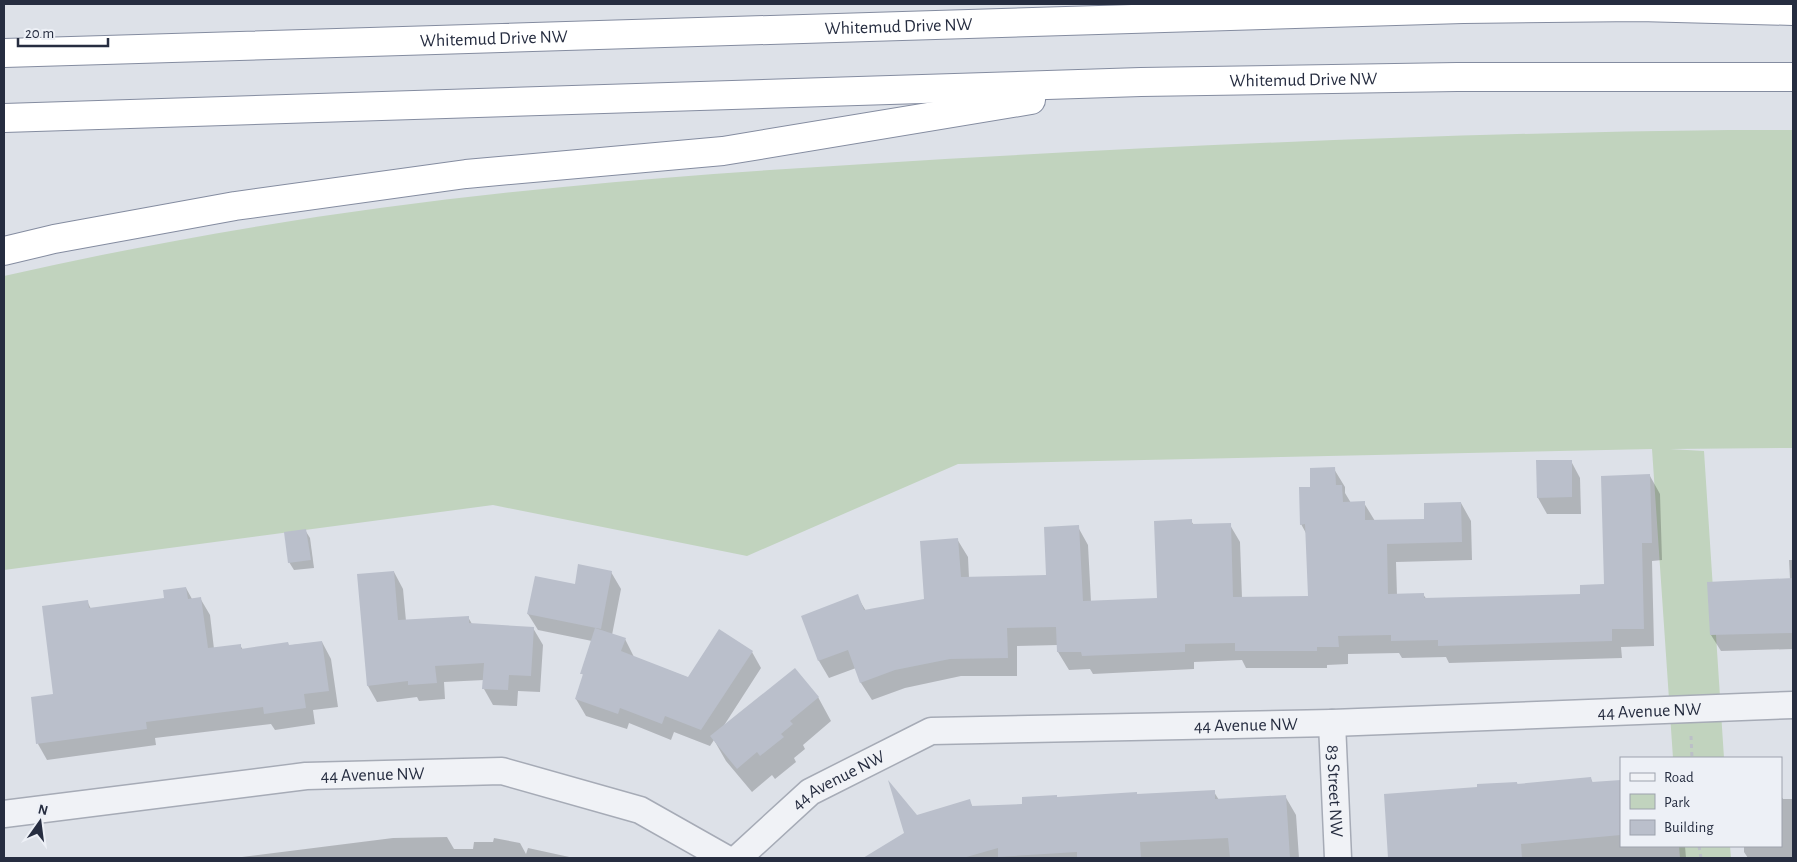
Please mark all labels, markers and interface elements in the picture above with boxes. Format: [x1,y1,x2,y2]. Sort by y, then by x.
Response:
scale bar [18,15,108,47]
street label: Whitemud Drive NW [824,16,973,38]
text: 20 m [25,26,54,41]
street label: Whitemud Drive NW [420,28,568,50]
street label: Whitemud Drive NW [1229,70,1378,91]
street label: 44 Avenue NW [1597,701,1702,723]
street label: 44 Avenue NW [1194,716,1298,736]
street label: 83 Street NW [1323,744,1345,838]
street label: 44 Avenue NW [789,748,888,814]
legend [1620,757,1782,847]
street label: 44 Avenue NW [320,765,425,786]
text: Road [1664,770,1694,785]
text: Park [1664,795,1690,810]
north arrow [15,797,65,847]
text: N [36,802,49,818]
text: Building [1664,820,1714,835]

